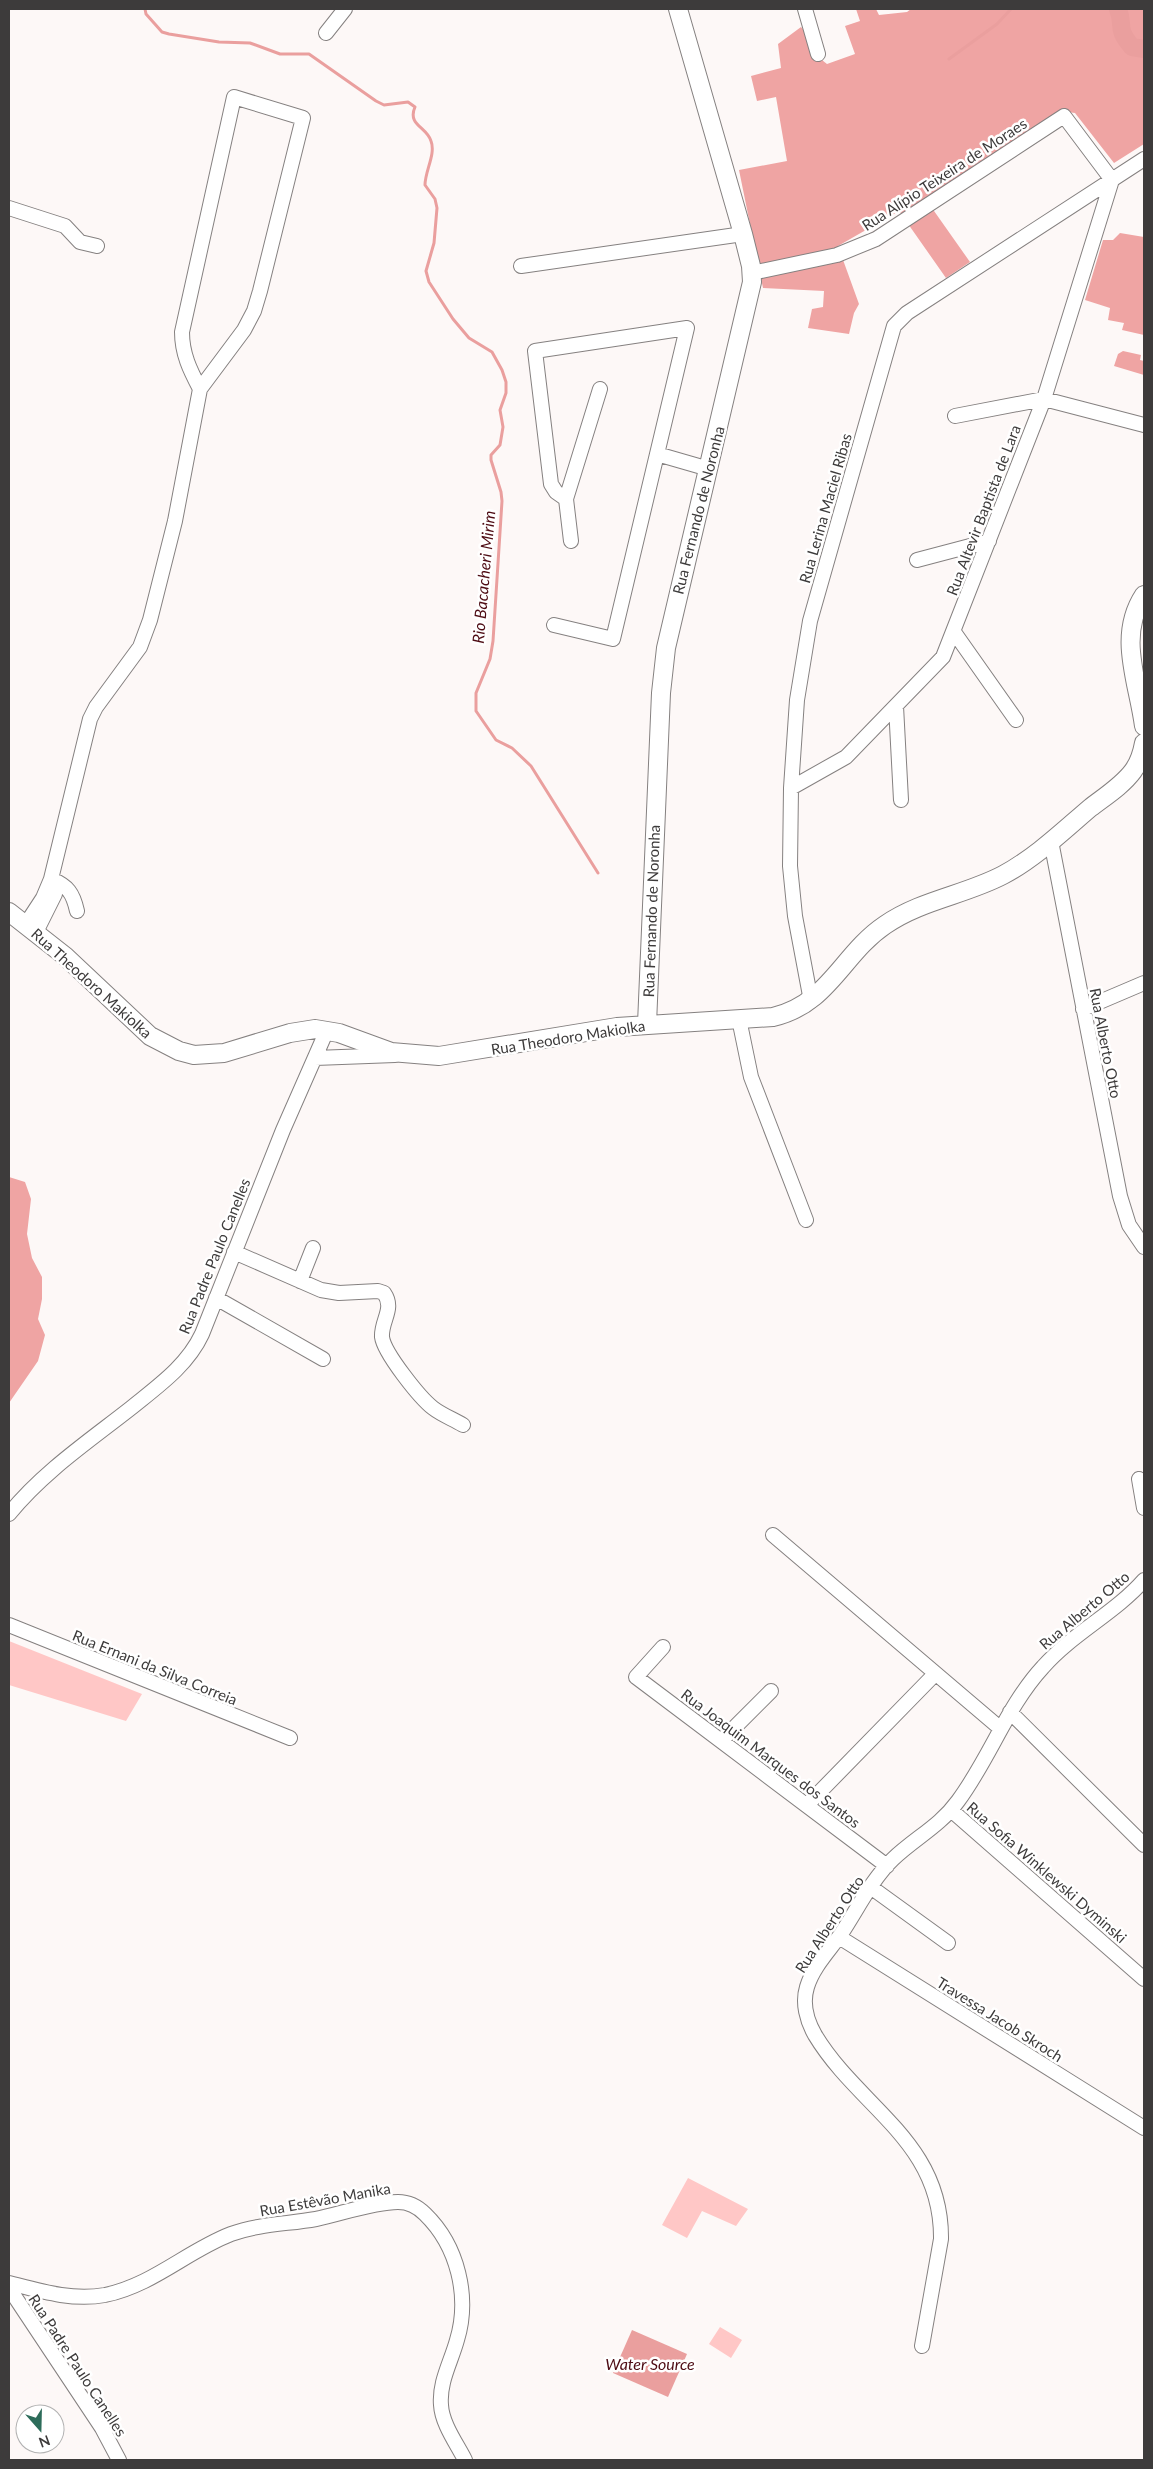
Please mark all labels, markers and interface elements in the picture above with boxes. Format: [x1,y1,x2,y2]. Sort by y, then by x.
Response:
street label: Rua Alípio Teixeira de Moraes [858,114,1030,234]
street label: Rua Altevir Baptista de Lara [942,422,1024,598]
street label: Rua Fernando de Noronha [668,424,728,596]
street label: Rua Lerina Maciel Ribas [795,431,855,585]
water label: Rio Bacacheri Mirim [468,510,498,644]
street label: Rua Fernando de Noronha [639,824,663,998]
street label: Rua Theodoro Makiolka [28,924,156,1042]
street label: Rua Alberto Otto [1086,986,1126,1100]
street label: Rua Theodoro Makiolka [490,1016,646,1058]
street label: Rua Padre Paulo Canelles [175,1176,253,1336]
street label: Rua Alberto Otto [1035,1567,1133,1653]
street label: Rua Ernani da Silva Correia [70,1626,240,1708]
street label: Rua Joaquim Marques dos Santos [678,1685,864,1831]
street label: Rua Sofia Winklewski Dyminski [963,1798,1131,1946]
street label: Rua Alberto Otto [791,1872,867,1976]
street label: Travessa Jacob Skroch [934,1973,1066,2065]
street label: Rua Estêvão Manika [258,2179,392,2219]
street label: Rua Padre Paulo Canelles [25,2290,131,2440]
water label: Water Source [605,2354,695,2373]
north arrow [15,2404,65,2454]
text: N [37,2432,53,2452]

